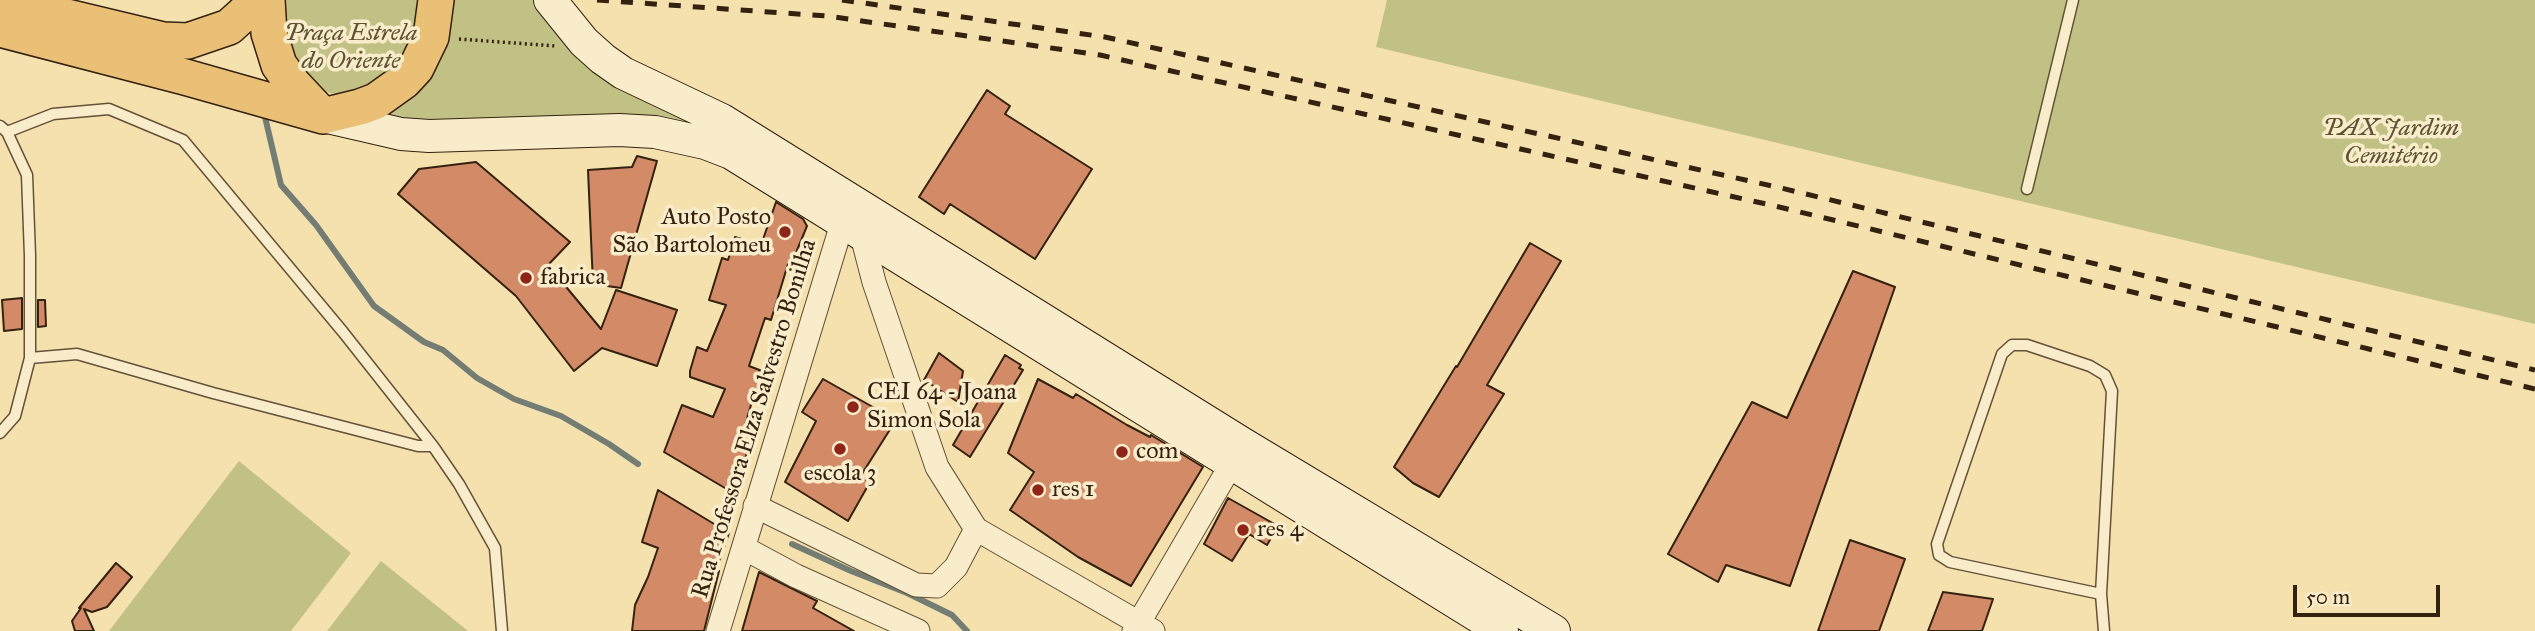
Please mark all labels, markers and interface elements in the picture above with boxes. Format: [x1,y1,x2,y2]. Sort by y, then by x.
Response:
park label: Praça Estrela do Oriente [284,20,418,76]
park label: PAX Jardim Cemitério [2323,115,2459,171]
place label: Auto Posto São Bartolomeu [612,204,771,260]
marker: Auto Posto São Bartolomeu [777,224,793,240]
street label: Rua Professora Elza Salvestro Bonilha [687,236,823,602]
place label: fabrica [540,264,606,292]
marker: fabrica [518,270,534,286]
place label: CEI 64 - Joana Simon Sola [867,379,1017,435]
marker: CEI 64 - Joana Simon Sola [845,399,861,415]
place label: com [1136,438,1178,466]
marker: escola 3 [832,441,848,457]
marker: com [1114,444,1130,460]
place label: escola 3 [804,460,876,488]
place label: res 1 [1052,476,1094,504]
marker: res 1 [1030,482,1046,498]
place label: res 4 [1257,516,1303,544]
marker: res 4 [1235,522,1251,538]
scale bar [2297,572,2444,616]
text: 50 m [2306,584,2350,610]

